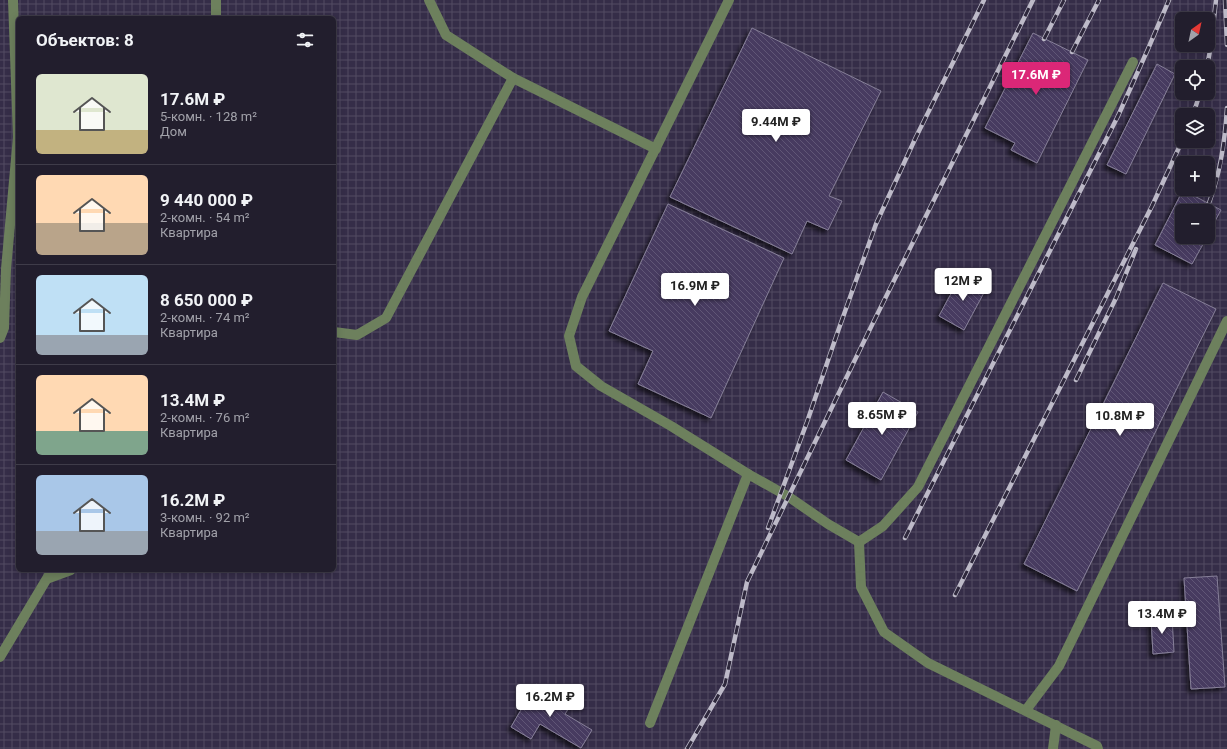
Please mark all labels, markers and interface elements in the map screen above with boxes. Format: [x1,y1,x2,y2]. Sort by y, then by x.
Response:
north arrow [1175,12,1215,52]
map controls [1175,12,1215,244]
icon: filters [294,29,316,51]
text: Объектов: 8 [36,30,134,50]
button: locate [1175,60,1215,100]
pin: 17.6M ₽ [999,62,1073,96]
text: 17.6M ₽ [1011,67,1061,82]
text: 17.6M ₽ [160,89,225,109]
icon: home [68,90,116,138]
button: layers [1175,108,1215,148]
text: 5-комн. · 128 m² [160,109,257,124]
pin: 9.44M ₽ [739,109,813,143]
text: 9.44M ₽ [751,114,801,129]
text: Дом [160,124,187,139]
button: + [1175,156,1215,196]
text: 9 440 000 ₽ [160,190,253,210]
icon: home [68,191,116,239]
button: − [1175,204,1215,244]
text: 2-комн. · 54 m² [160,210,250,225]
text: Квартира [160,225,218,240]
pin: 12M ₽ [935,268,991,302]
pin: 16.9M ₽ [658,273,732,307]
text: 12M ₽ [944,273,982,288]
text: 16.9M ₽ [670,278,720,293]
text: 8 650 000 ₽ [160,290,253,310]
icon: home [68,291,116,339]
text: 2-комн. · 74 m² [160,310,250,325]
text: Квартира [160,325,218,340]
text: 13.4M ₽ [160,390,225,410]
icon: home [68,391,116,439]
pin: 8.65M ₽ [845,402,919,436]
pin: 10.8M ₽ [1083,403,1157,437]
text: 8.65M ₽ [857,407,907,422]
text: 10.8M ₽ [1095,408,1145,423]
text: 2-комн. · 76 m² [160,410,250,425]
text: Квартира [160,425,218,440]
text: 16.2M ₽ [160,490,225,510]
icon: home [68,491,116,539]
text: 3-комн. · 92 m² [160,510,250,525]
text: Квартира [160,525,218,540]
pin: 13.4M ₽ [1125,601,1199,635]
text: 13.4M ₽ [1137,606,1187,621]
pin: 16.2M ₽ [513,684,587,718]
text: 16.2M ₽ [525,689,575,704]

